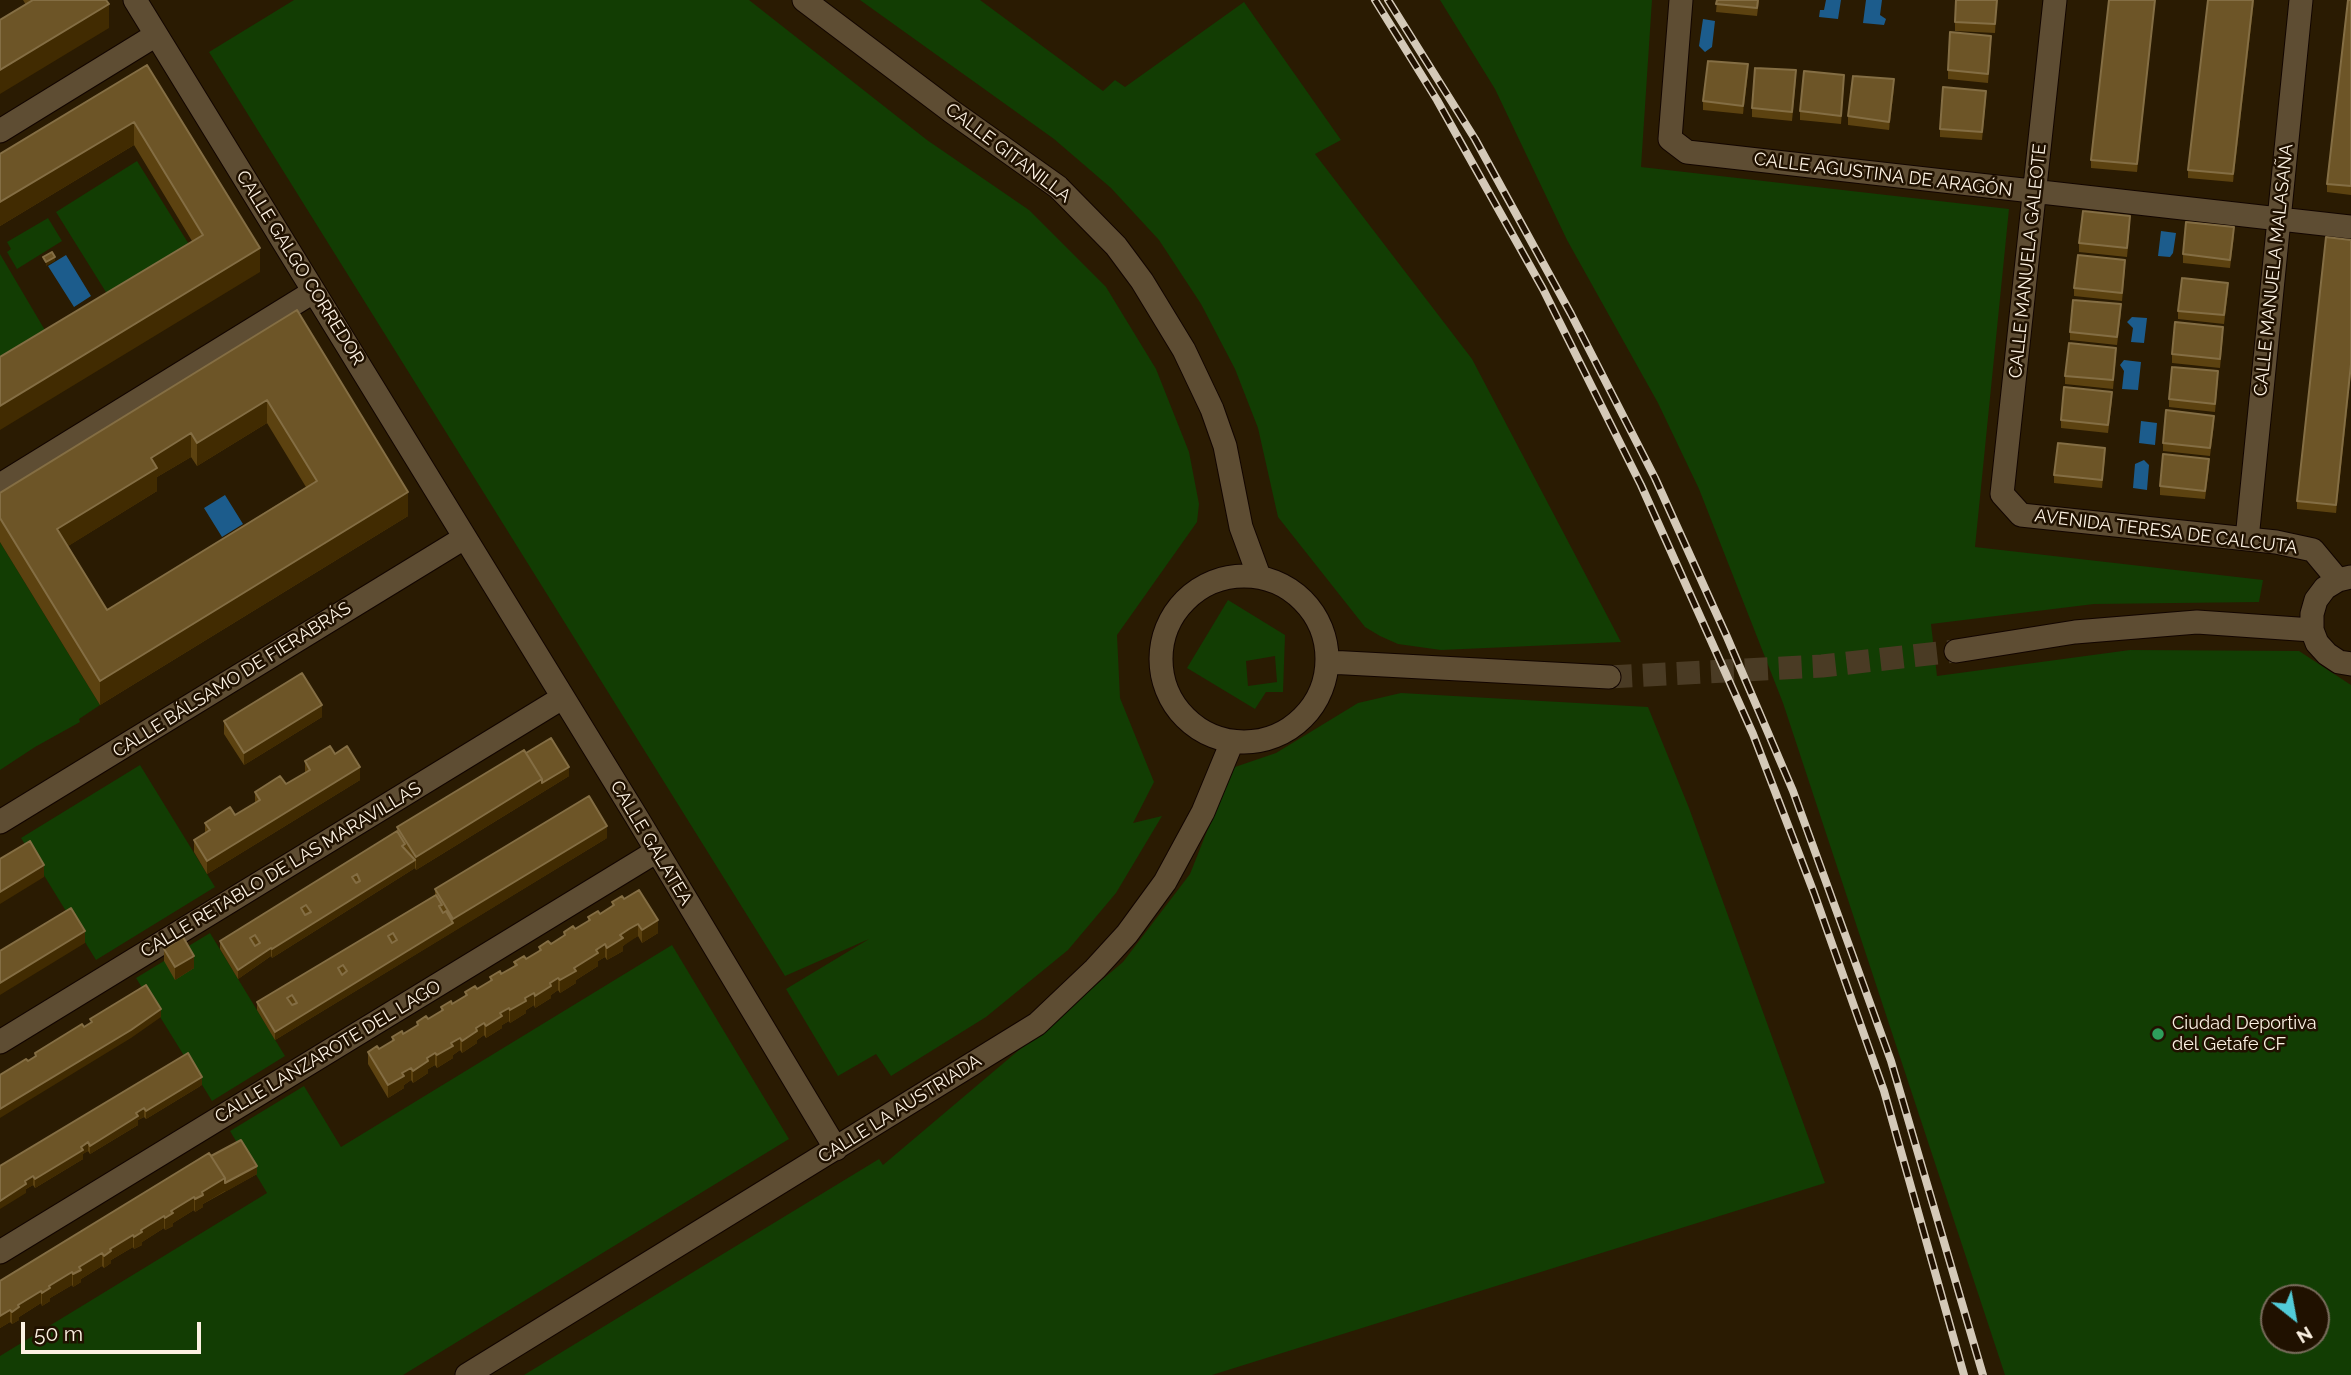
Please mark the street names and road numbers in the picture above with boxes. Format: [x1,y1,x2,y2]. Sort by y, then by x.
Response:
street label: CALLE GITANILLA [941,99,1075,207]
street label: CALLE MANUELA GALEOTE [2005,143,2051,379]
street label: CALLE MANUELA MALASAÑA [2250,143,2298,397]
street label: CALLE AGUSTINA DE ARAGÓN [1752,148,2014,202]
street label: CALLE GALGO CORREDOR [231,167,369,369]
street label: AVENIDA TERESA DE CALCUTA [2033,505,2299,559]
street label: CALLE BÁLSAMO DE FIERABRÁS [109,597,355,763]
street label: CALLE RETABLO DE LAS MARAVILLAS [137,777,425,963]
street label: CALLE GALATEA [605,777,697,909]
street label: CALLE LANZAROTE DEL LAGO [211,976,445,1128]
street label: CALLE LA AUSTRIADA [814,1050,986,1168]

